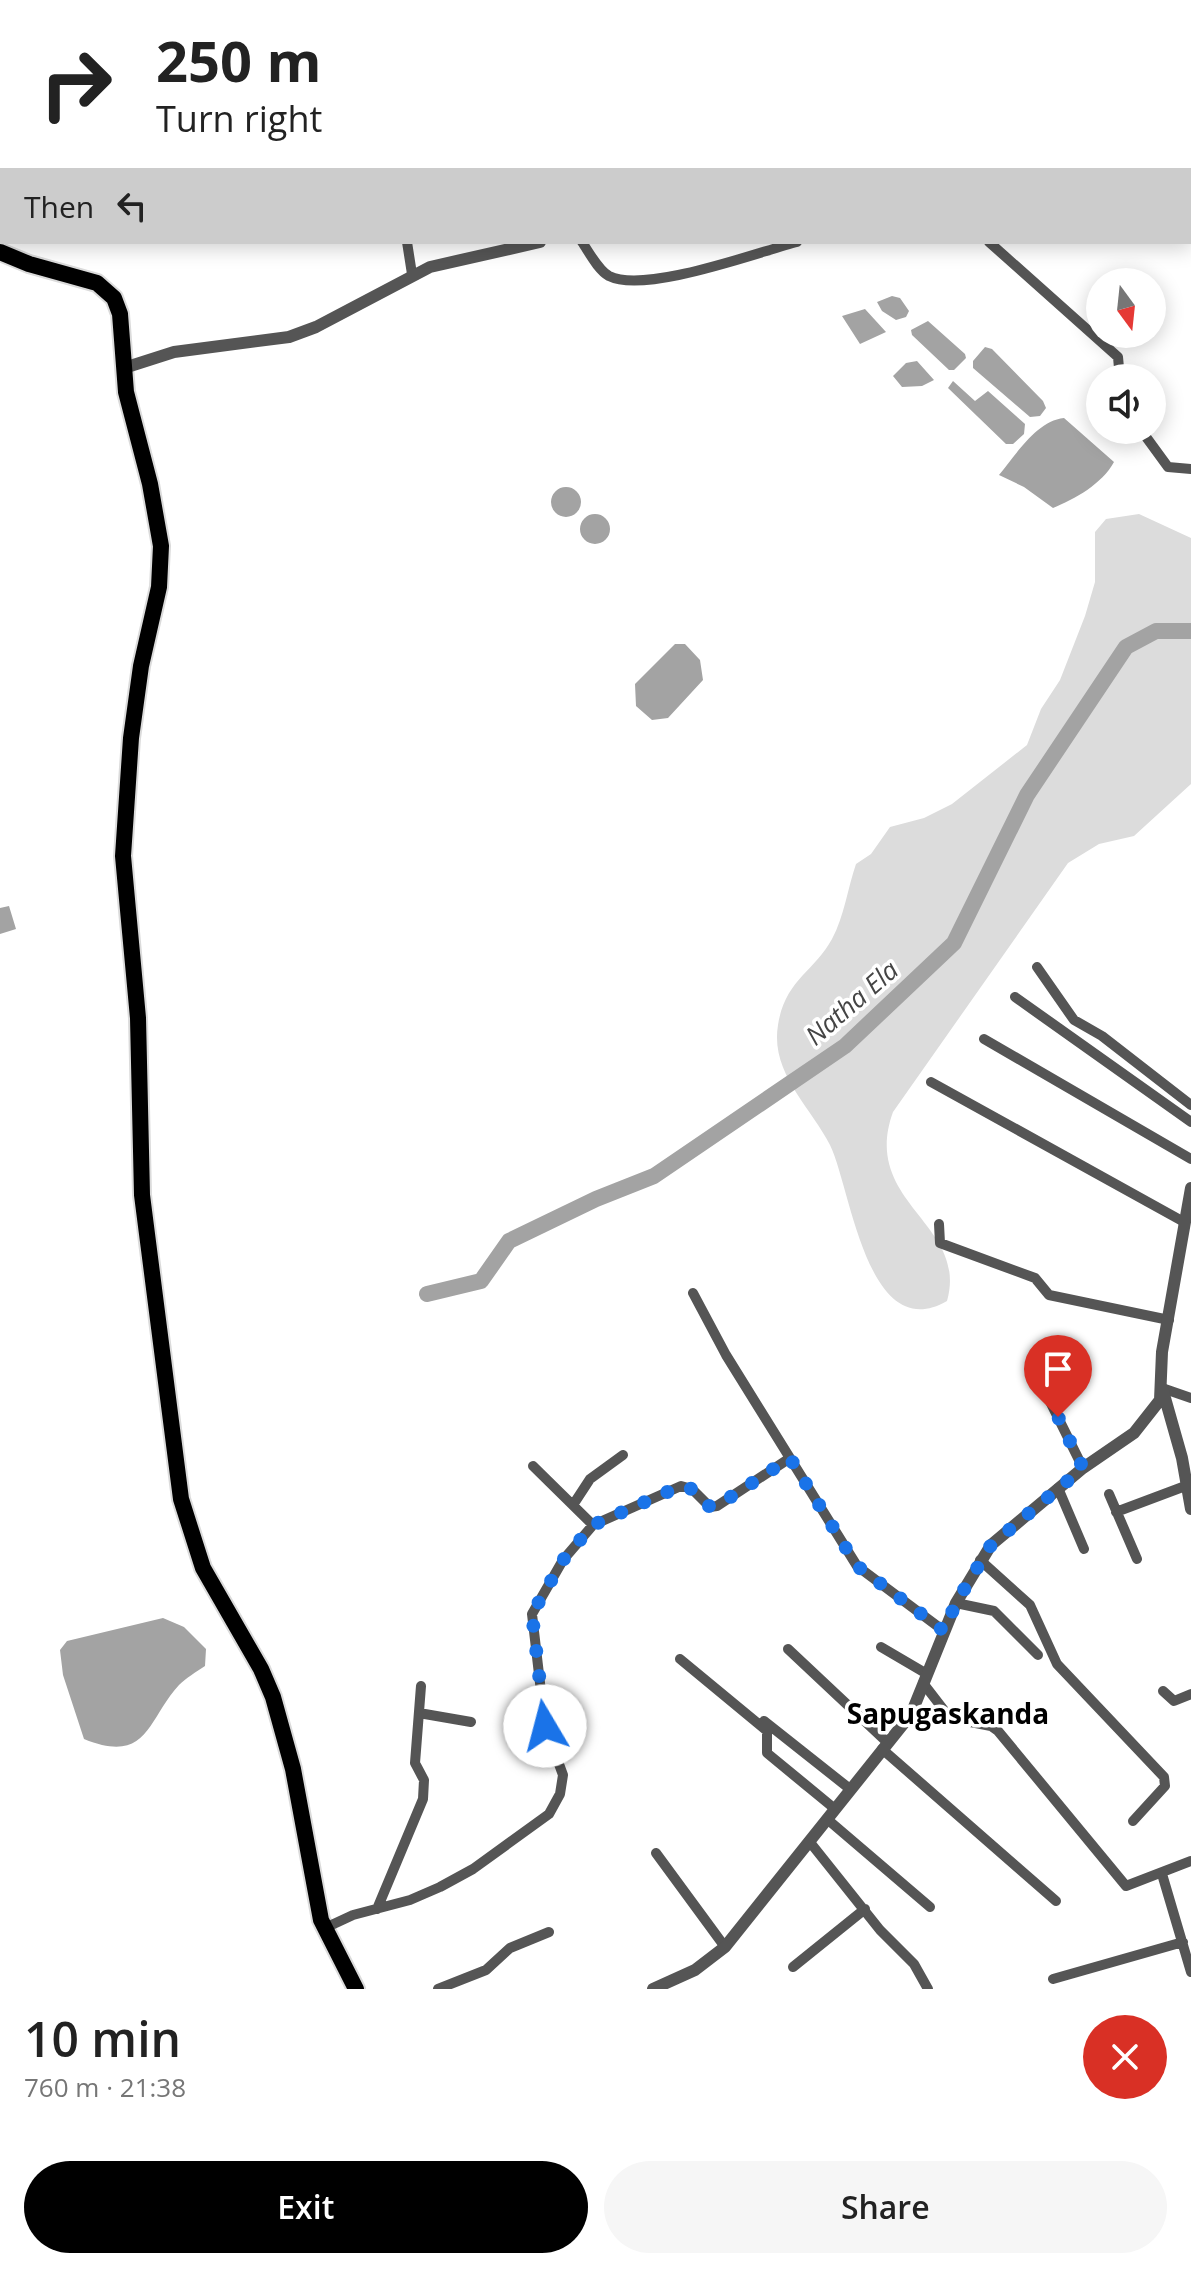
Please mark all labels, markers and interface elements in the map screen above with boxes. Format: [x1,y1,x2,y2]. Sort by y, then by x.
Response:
text: 250 m [156,22,322,98]
icon: right [24,32,128,136]
text: Turn right [156,94,322,143]
icon: left [110,184,154,228]
text: Then [24,186,94,227]
north arrow [1086,268,1166,348]
map controls [1086,268,1166,444]
button: sound [1086,364,1166,444]
water label: Natha Ela [797,951,906,1053]
pin [1024,1335,1092,1417]
icon: arrive [1036,1347,1080,1391]
position arrow [503,1684,587,1768]
district label: Sapugaskanda [847,1694,1049,1732]
text: 10 min [24,2006,181,2071]
button: close [1083,2015,1167,2099]
text: 760 m · 21:38 [24,2069,186,2105]
button: Exit [24,2161,588,2253]
button: Share [604,2161,1167,2253]

